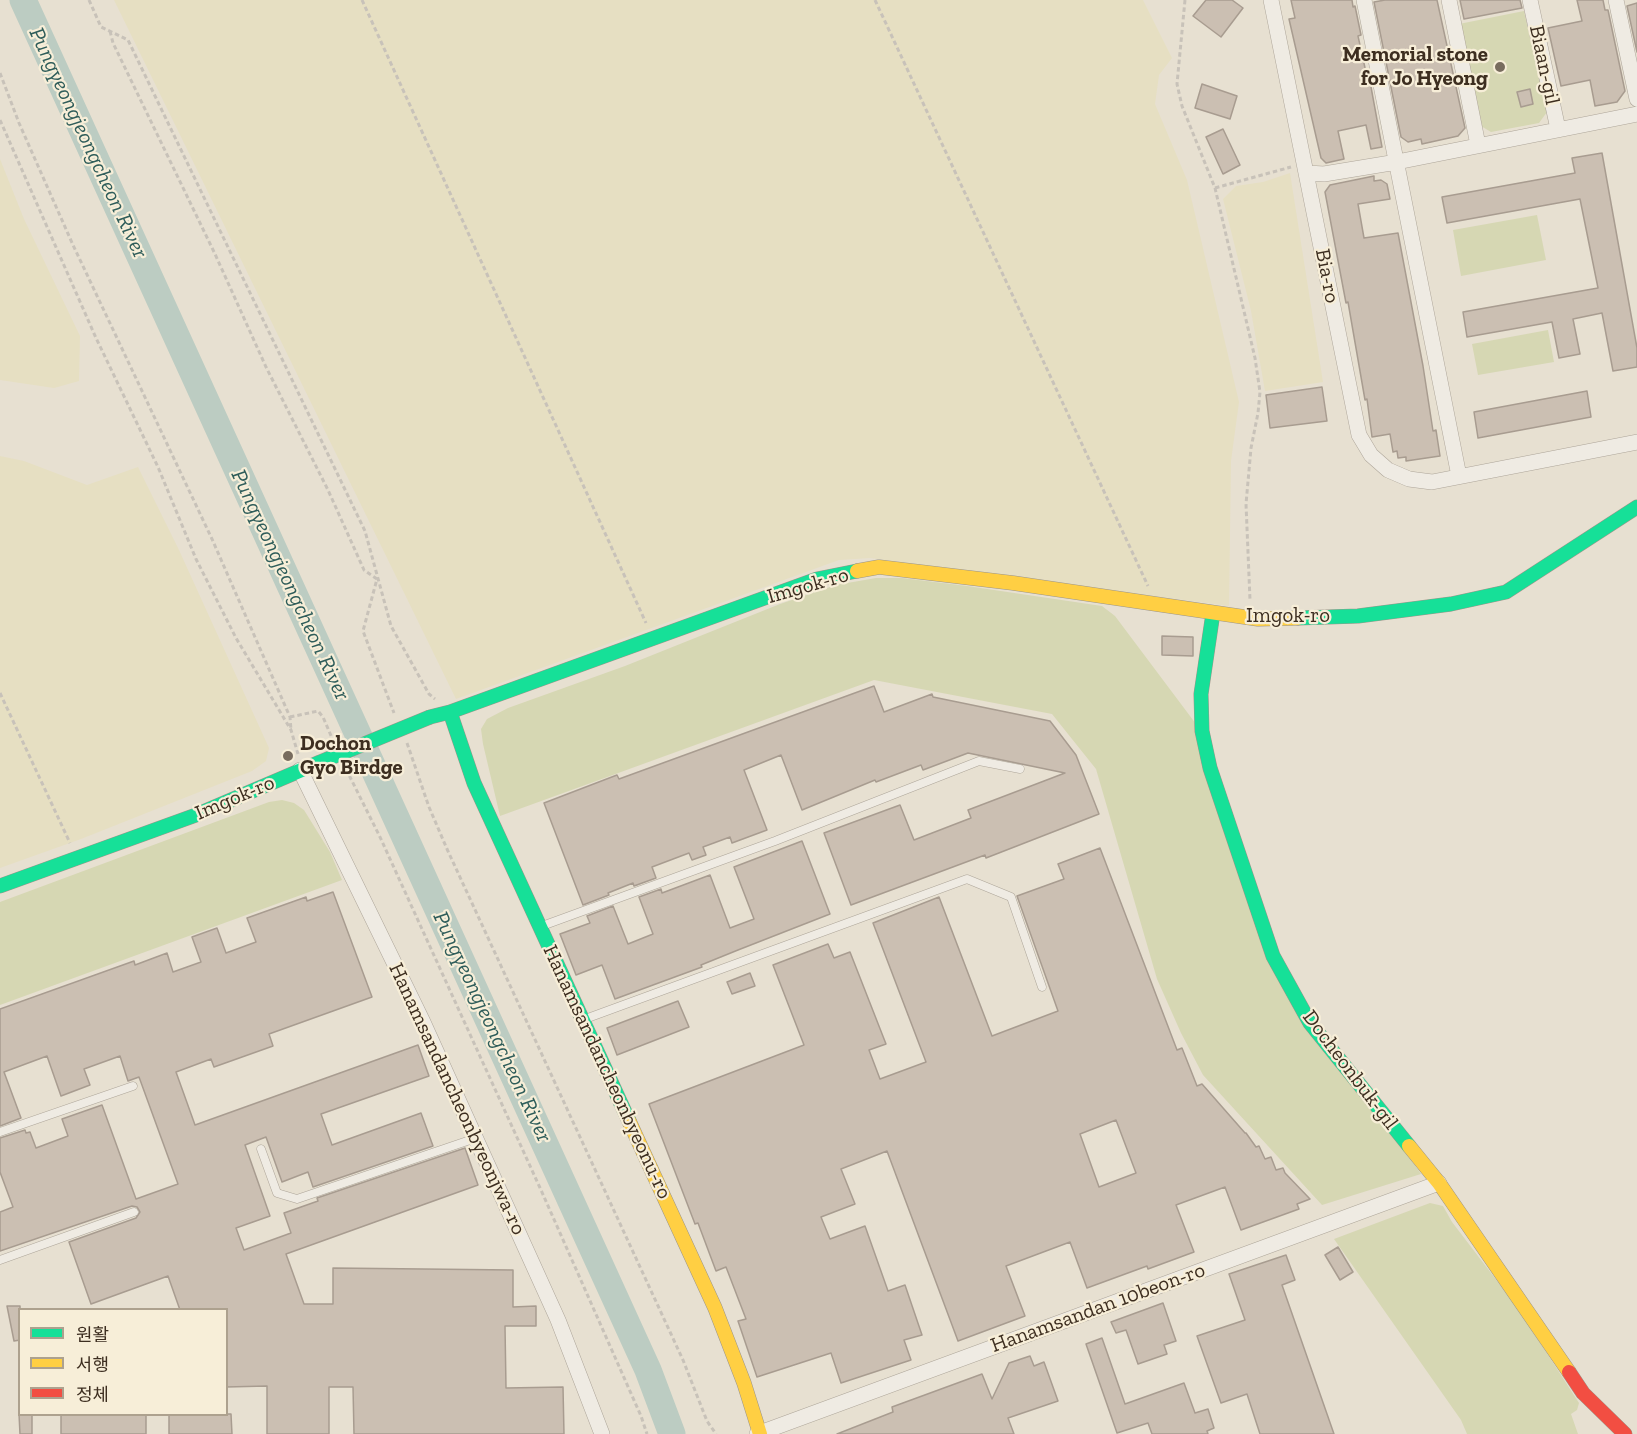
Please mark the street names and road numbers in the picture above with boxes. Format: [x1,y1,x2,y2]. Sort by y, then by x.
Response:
street label: Biaan-gil [1523,23,1565,107]
street label: Bia-ro [1309,247,1345,305]
street label: Imgok-ro [764,562,852,610]
street label: Imgok-ro [1246,603,1330,629]
street label: Imgok-ro [192,770,278,826]
street label: Hanamsandancheonbyeonu-ro [537,941,677,1203]
street label: Hanamsandancheonbyeonjwa-ro [383,959,531,1239]
street label: Docheonbuk-gil [1297,1005,1403,1135]
street label: Hanamsandan 10beon-ro [987,1257,1209,1359]

